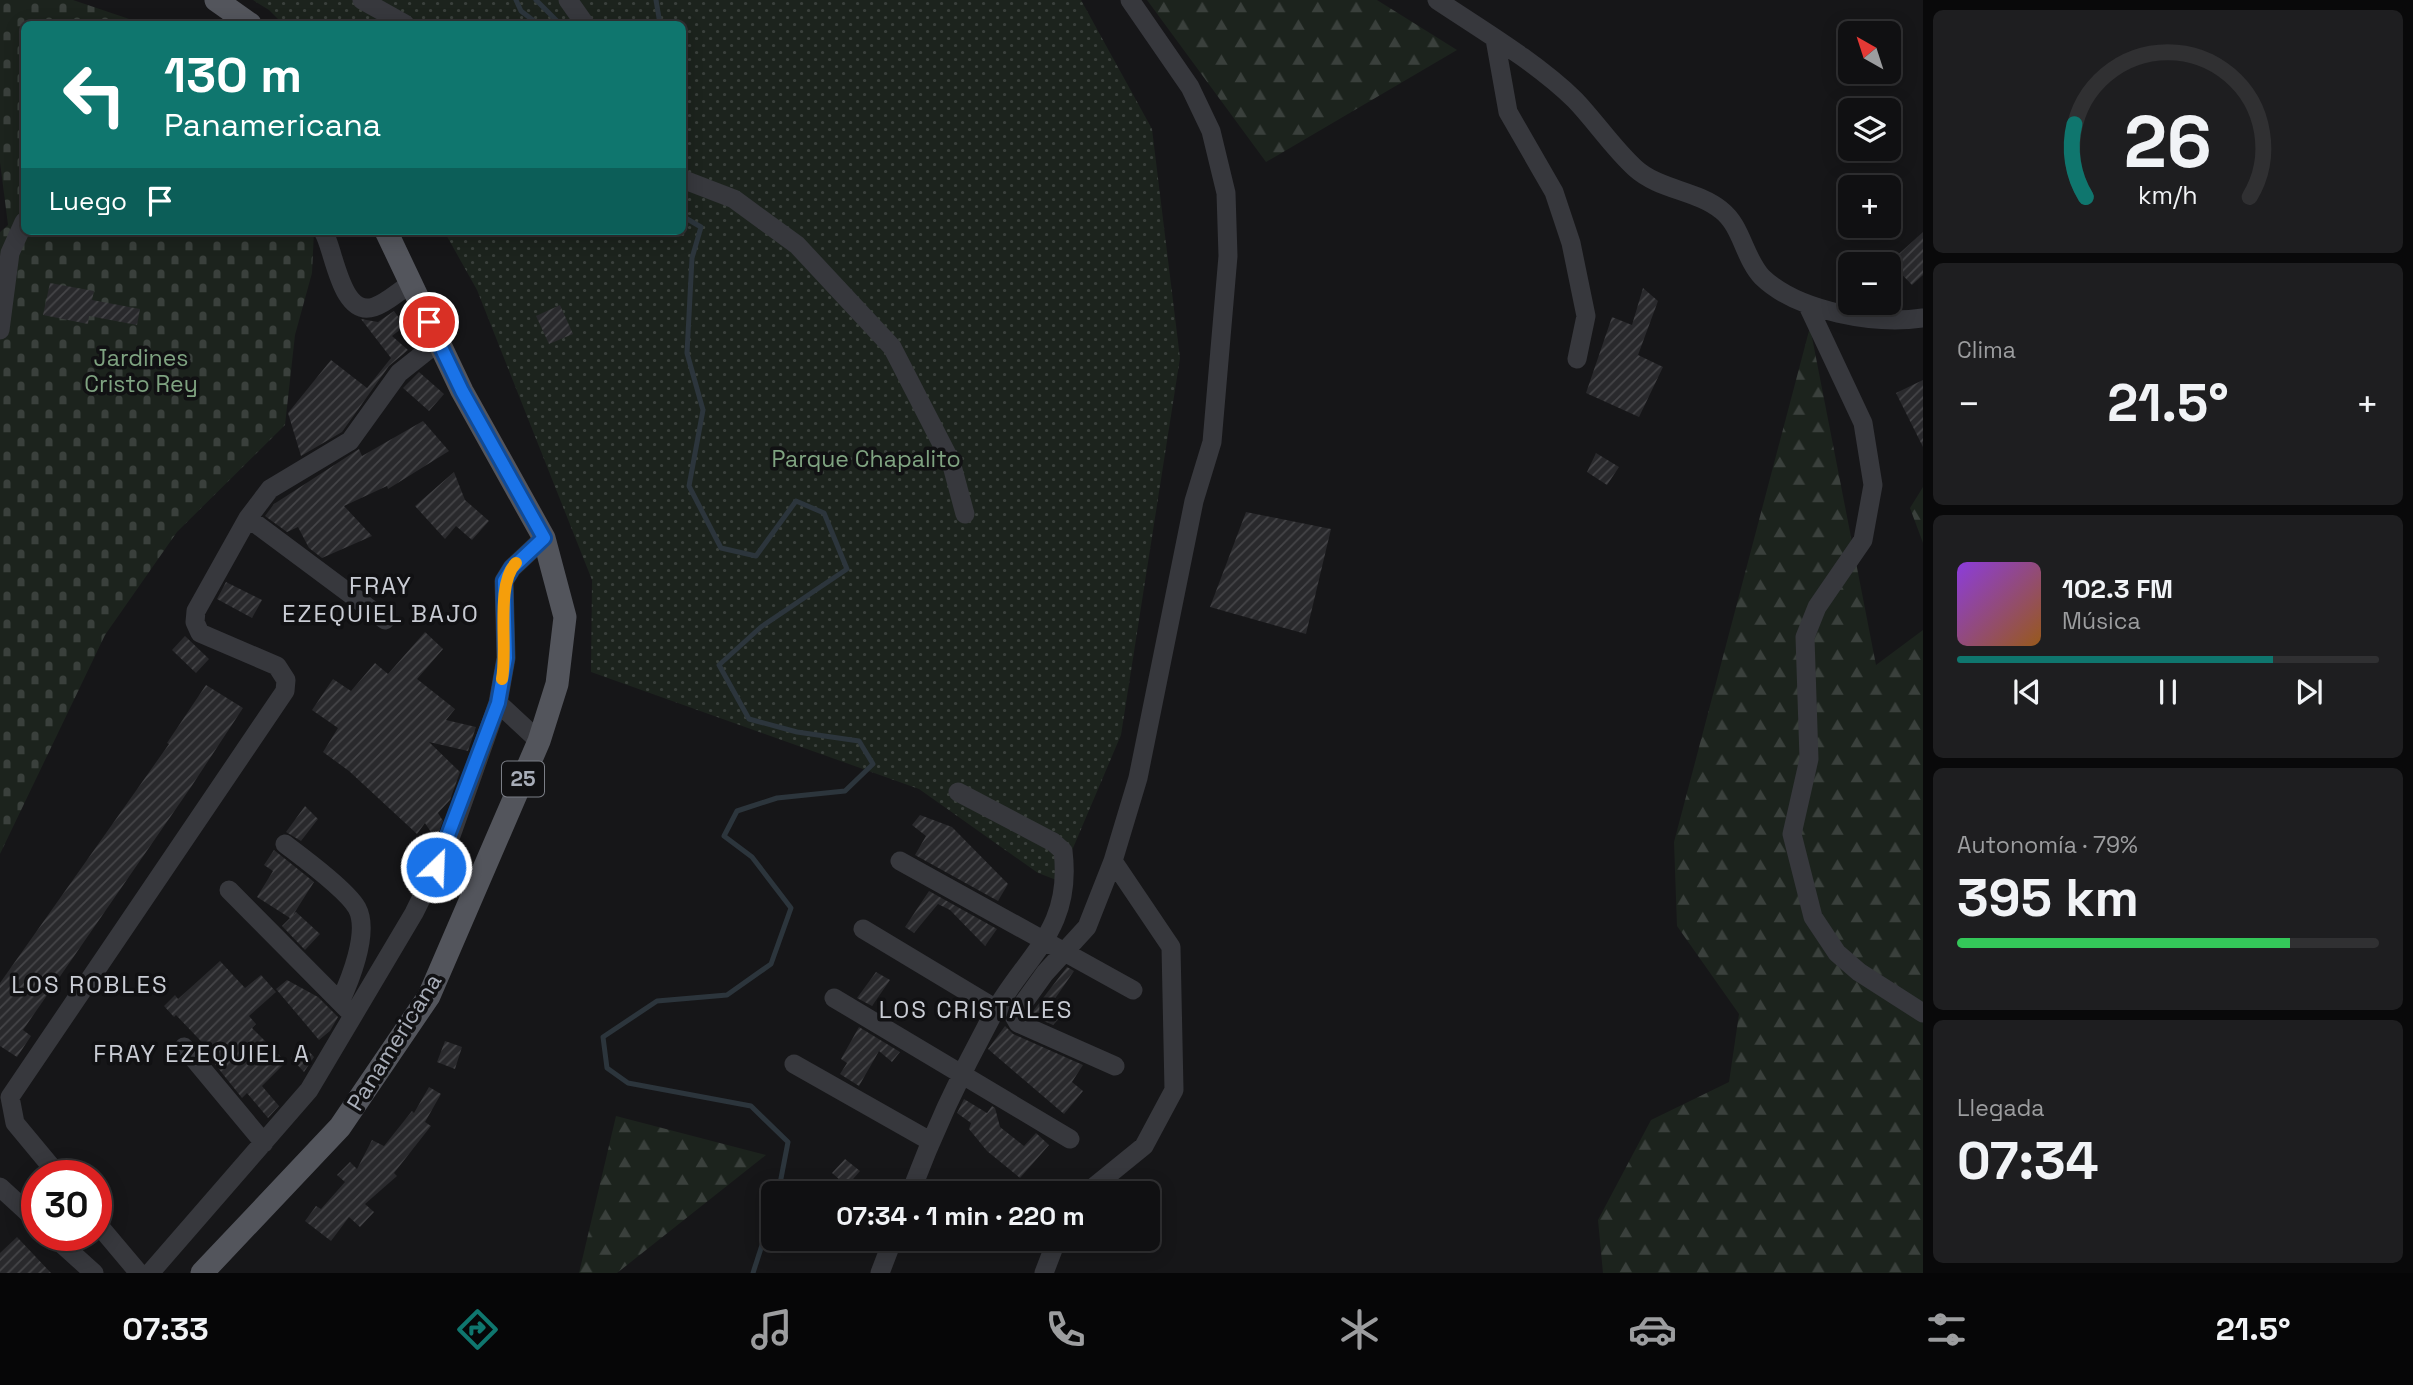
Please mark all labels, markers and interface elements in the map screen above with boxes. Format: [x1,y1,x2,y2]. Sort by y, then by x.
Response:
north arrow [1838,21,1900,84]
map controls [1838,21,1901,315]
text: 130 m [164,44,302,106]
icon: left [49,49,140,140]
text: 26 [2124,96,2212,189]
button: layers [1838,98,1901,161]
text: Panamericana [164,105,381,145]
button: + [1838,175,1901,238]
text: km/h [2138,179,2198,211]
icon: arrive [141,182,179,220]
text: Luego [49,184,127,218]
button: − [1838,252,1901,315]
pin [399,292,459,352]
icon: arrive [410,303,448,341]
text: Clima [1957,335,2016,365]
park label: Jardines Cristo Rey [84,343,198,399]
text: 21.5° [2107,370,2229,436]
text: − [1957,380,1981,428]
text: + [2355,380,2379,428]
park label: Parque Chapalito [771,444,961,474]
district label: FRAY EZEQUIEL BAJO [282,570,480,629]
text: 102.3 FM [2062,572,2173,606]
text: Música [2062,606,2141,636]
icon: previous [2008,673,2046,711]
icon: pause [2149,673,2187,711]
icon: next [2290,673,2328,711]
road number: 25 [502,762,544,796]
position arrow [399,830,473,904]
text: Autonomía · 79% [1957,830,2138,860]
text: 395 km [1957,865,2139,931]
street label: Panamericana [340,968,448,1116]
district label: LOS ROBLES [11,969,169,1000]
district label: LOS CRISTALES [879,994,1073,1025]
district label: FRAY EZEQUIEL A [93,1038,311,1069]
text: Llegada [1957,1093,2045,1123]
text: 07:34 [1957,1128,2099,1194]
speed limit sign: 30 [21,1160,112,1251]
text: 07:34 · 1 min · 220 m [836,1199,1085,1233]
icon: directions [453,1305,502,1354]
icon: music [747,1305,796,1354]
icon: phone [1041,1305,1090,1354]
icon: climate [1335,1305,1384,1354]
icon: car [1628,1305,1677,1354]
icon: filters [1922,1305,1971,1354]
text: 07:33 [122,1309,209,1349]
text: 21.5° [2216,1309,2291,1349]

